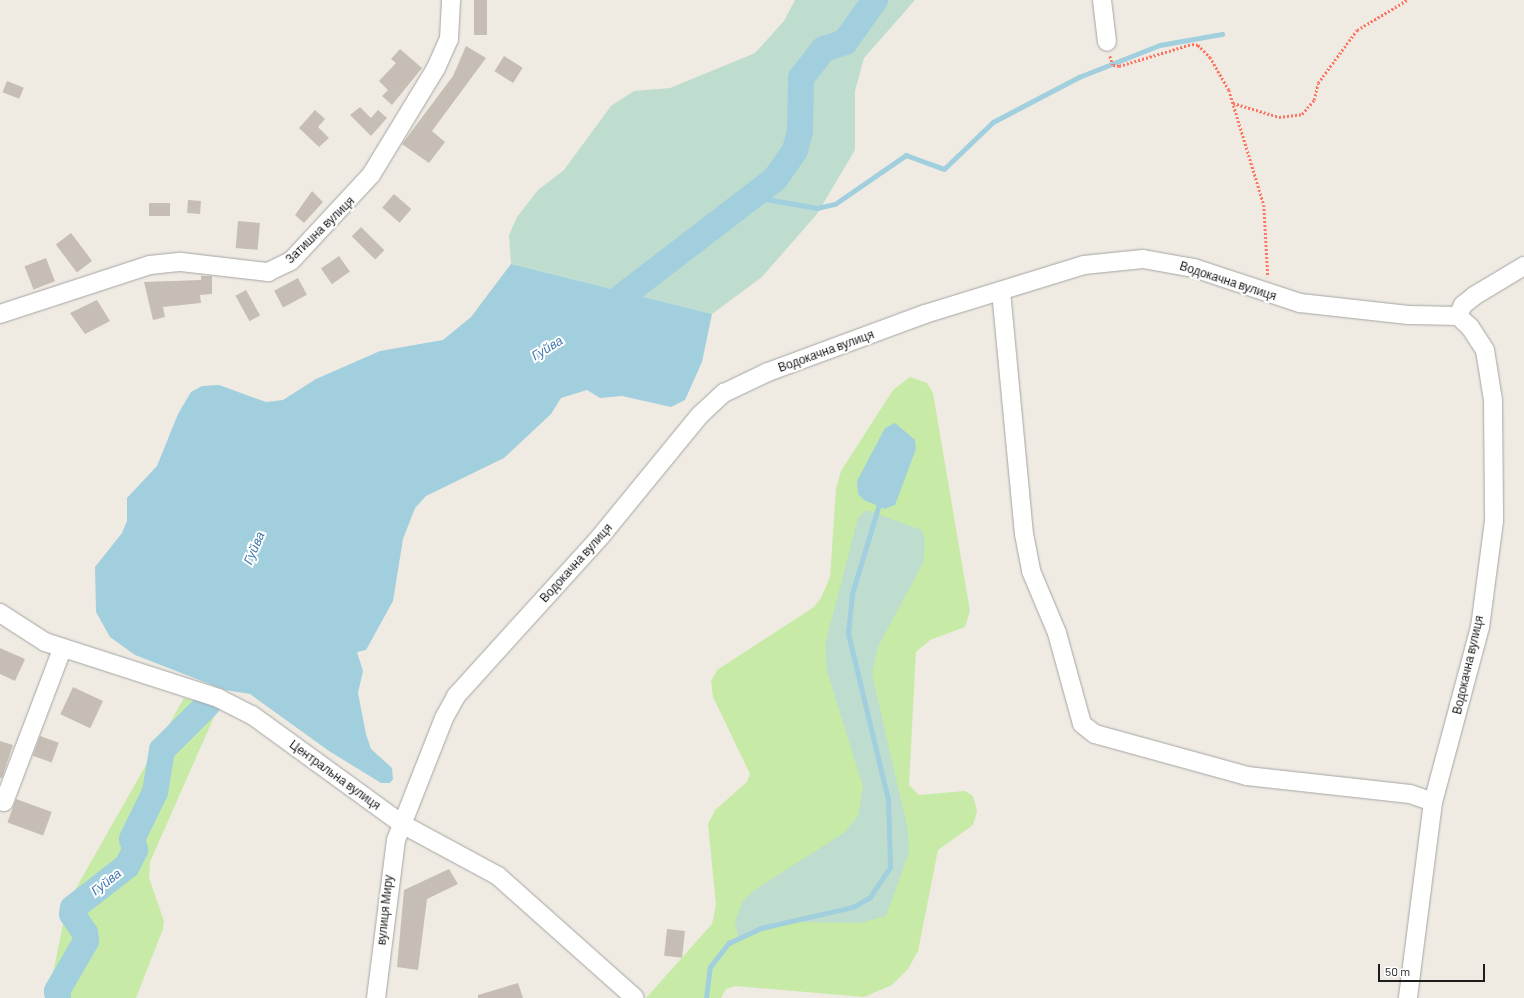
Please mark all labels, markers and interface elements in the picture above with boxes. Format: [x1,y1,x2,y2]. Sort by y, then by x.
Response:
street label: Затишна вулиця [283,194,357,266]
street label: Водокачна вулиця [1178,259,1278,303]
street label: Водокачна вулиця [776,327,876,375]
water label: Гуйва [528,332,566,364]
street label: Водокачна вулиця [537,521,615,605]
water label: Гуйва [240,529,268,567]
street label: Водокачна вулиця [1450,614,1486,716]
street label: Центральна вулиця [287,737,383,813]
water label: Гуйва [88,865,124,899]
street label: вулиця Миру [374,874,396,946]
scale bar [1380,956,1487,982]
text: 50 m [1385,964,1410,978]

